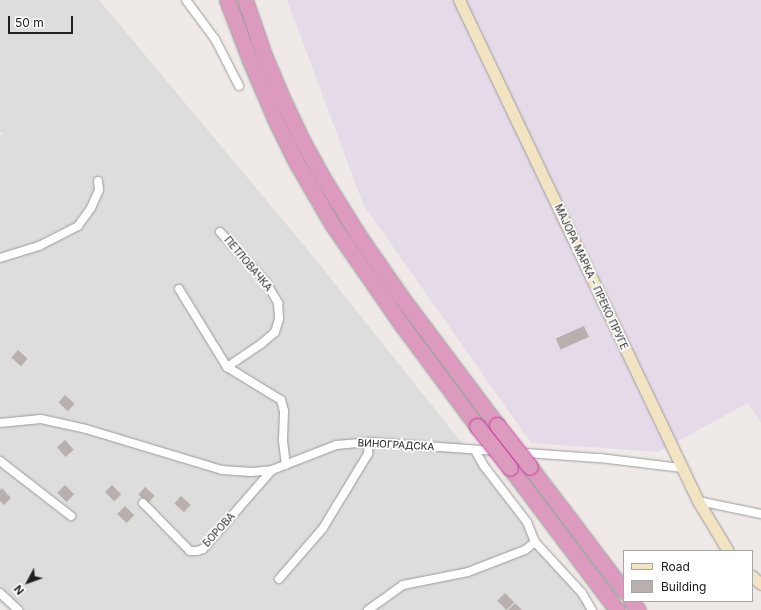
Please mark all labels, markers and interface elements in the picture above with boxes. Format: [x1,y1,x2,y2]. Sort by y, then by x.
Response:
scale bar [10,8,75,34]
text: 50 m [15,15,44,30]
street label: МАЈОРА МАРКА - ПРЕКО ПРУГЕ [552,202,630,352]
street label: ПЕТЛОВАЧКА [222,234,274,294]
street label: ВИНОГРАДСКА [357,437,435,453]
street label: БОРОВА [201,511,237,549]
legend [623,550,753,602]
text: Road [661,559,690,574]
north arrow [8,562,48,602]
text: Building [661,579,706,594]
text: N [11,582,27,598]

